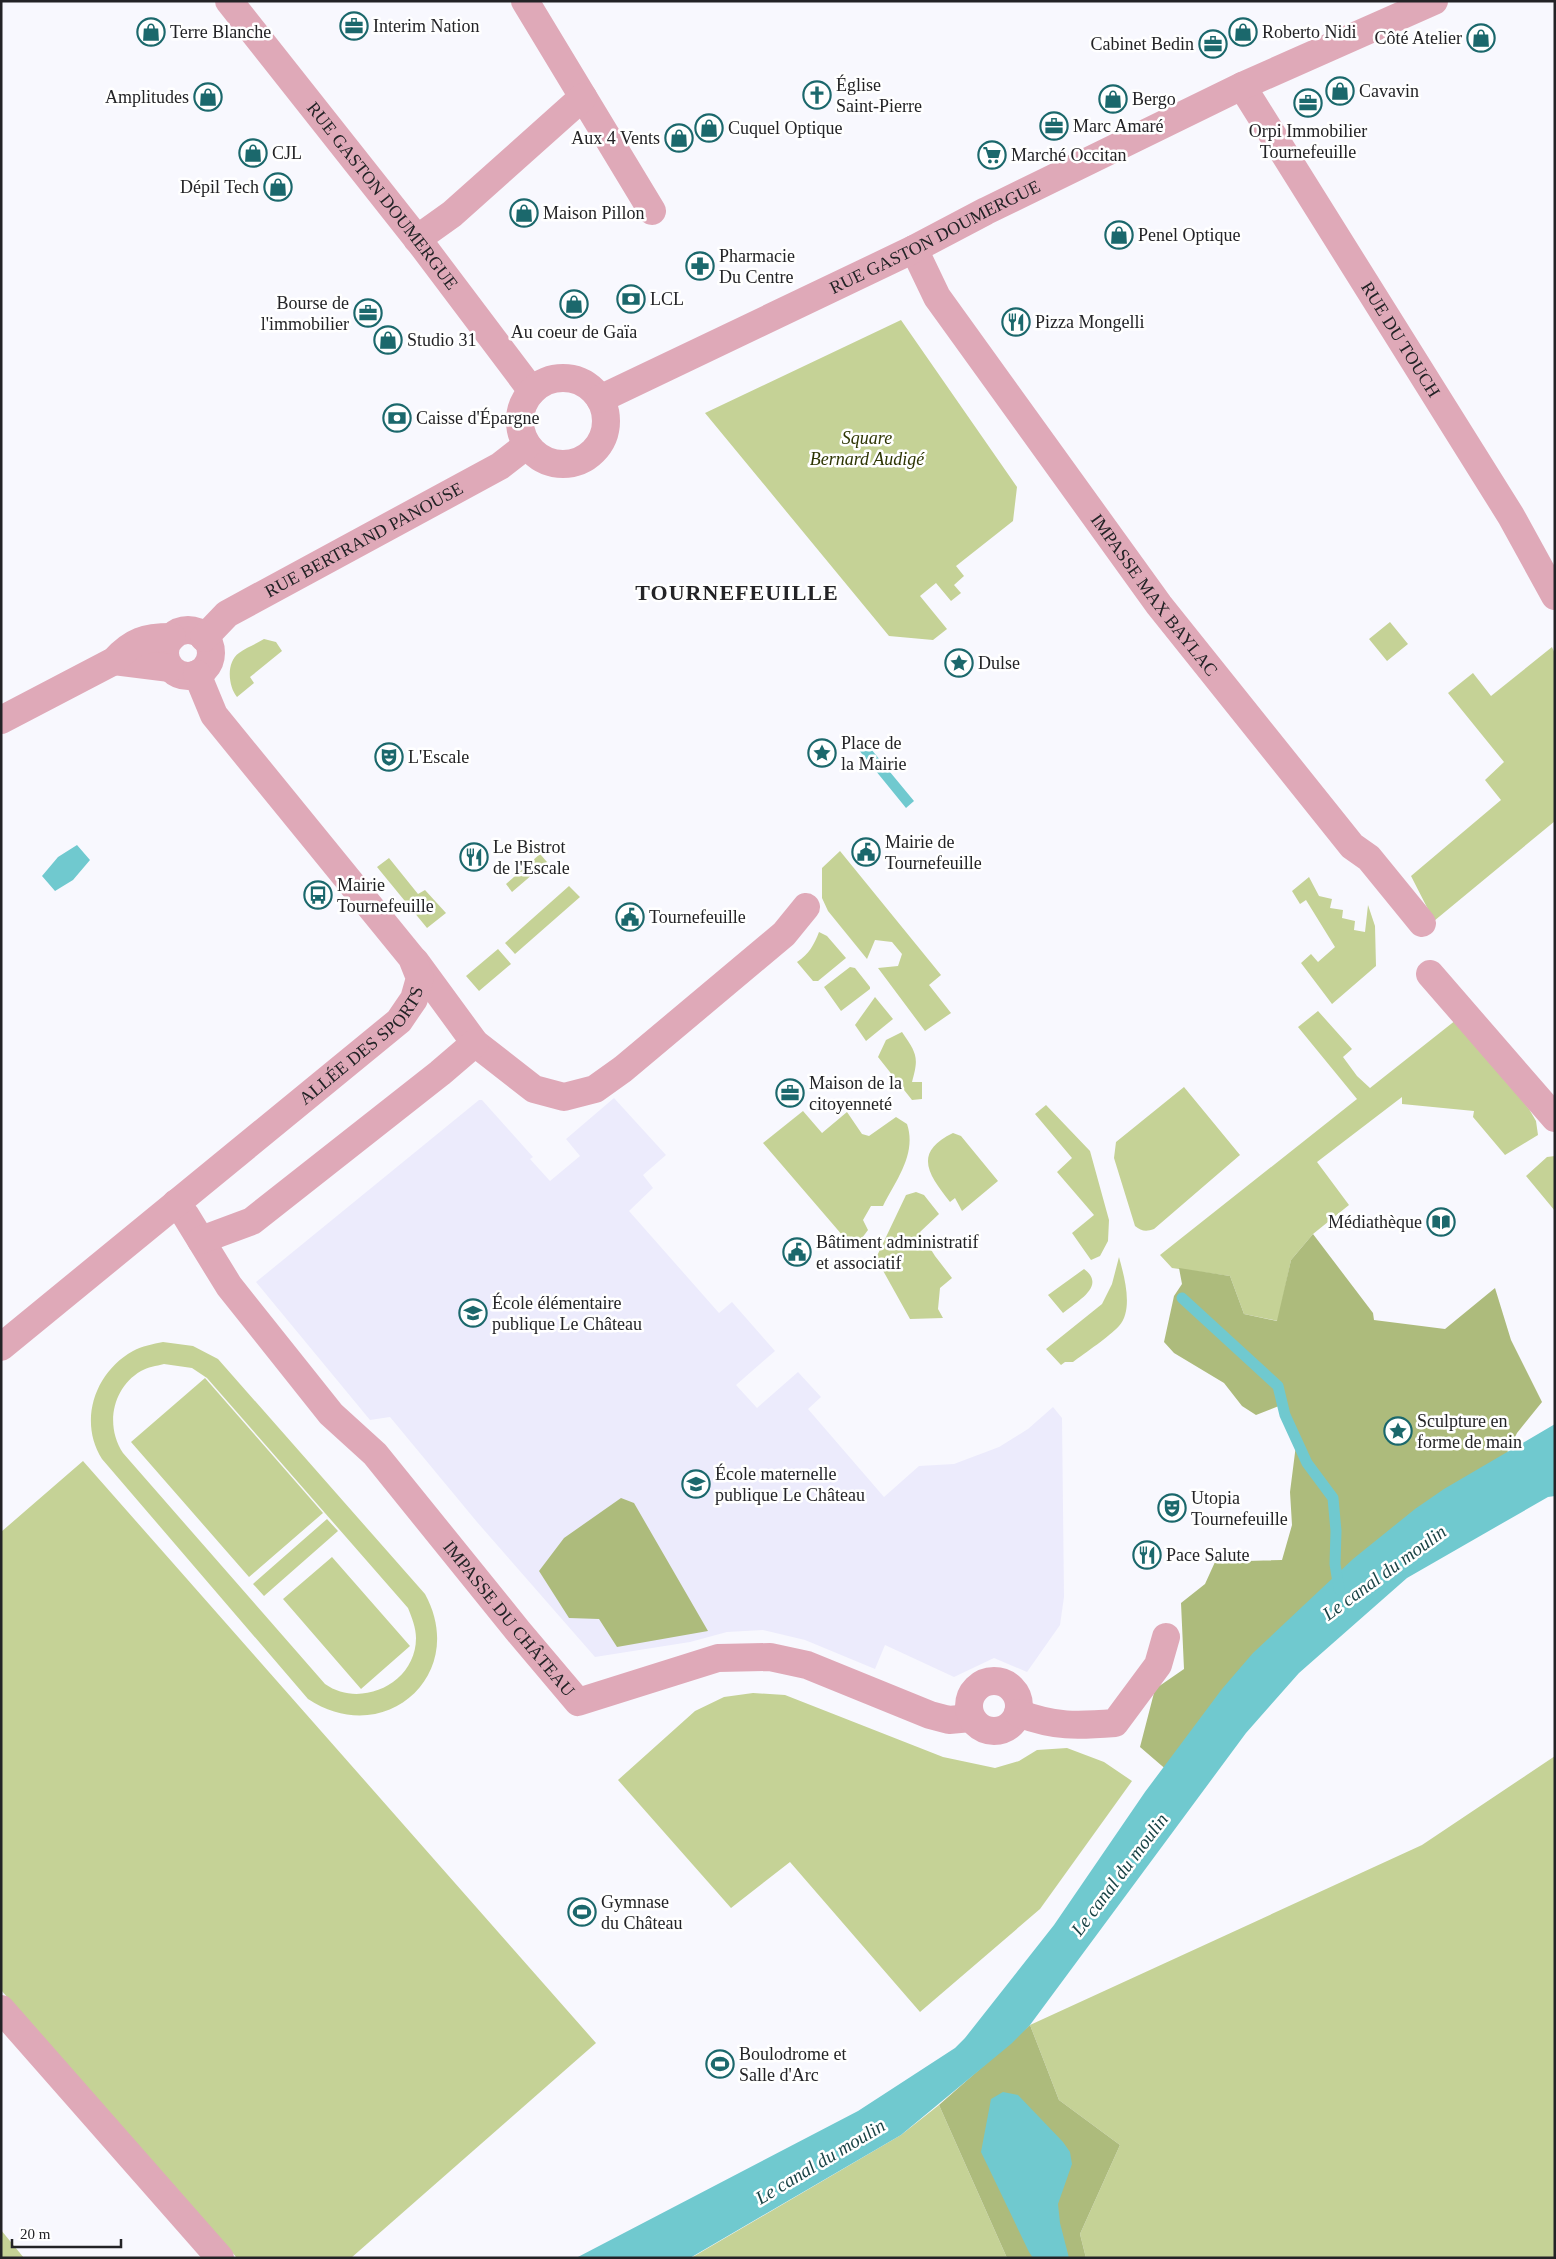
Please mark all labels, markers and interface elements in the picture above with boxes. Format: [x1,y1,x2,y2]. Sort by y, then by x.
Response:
office icon: Interim Nation [339,11,369,41]
place label: Interim Nation [373,16,479,36]
shop icon: Terre Blanche [136,17,166,47]
shop icon: Roberto Nidi [1228,17,1258,47]
place label: Terre Blanche [170,22,271,42]
place label: Roberto Nidi [1262,22,1357,42]
shop icon: Côté Atelier [1466,23,1496,53]
place label: Côté Atelier [1375,28,1462,48]
office icon: Cabinet Bedin [1198,29,1228,59]
place label: Cabinet Bedin [1091,34,1194,54]
place label: Église Saint-Pierre [836,74,922,116]
shop icon: Cavavin [1325,76,1355,106]
church icon: Église Saint-Pierre [802,80,832,110]
place label: Cavavin [1359,81,1419,101]
shop icon: Amplitudes [193,82,223,112]
shop icon: Bergo [1098,84,1128,114]
place label: Amplitudes [105,87,189,107]
office icon: Orpi Immobilier Tournefeuille [1293,88,1323,118]
place label: Bergo [1132,89,1176,109]
street label: RUE GASTON DOUMERGUE [303,98,462,294]
office icon: Marc Amaré [1039,111,1069,141]
shop icon: Cuquel Optique [694,113,724,143]
place label: Marc Amaré [1073,116,1163,136]
place label: Cuquel Optique [728,118,843,138]
place label: Orpi Immobilier Tournefeuille [1249,121,1367,162]
shop icon: Aux 4 Vents [664,123,694,153]
place label: Aux 4 Vents [571,128,660,148]
shop icon: CJL [238,138,268,168]
supermarket icon: Marché Occitan [977,140,1007,170]
place label: CJL [272,143,302,163]
place label: Marché Occitan [1011,145,1126,165]
shop icon: Dépil Tech [263,172,293,202]
street label: RUE GASTON DOUMERGUE [826,176,1043,298]
place label: Dépil Tech [180,177,259,197]
shop icon: Maison Pillon [509,198,539,228]
place label: Maison Pillon [543,203,645,223]
shop icon: Penel Optique [1104,220,1134,250]
place label: Penel Optique [1138,225,1240,245]
place label: Pharmacie Du Centre [719,246,795,287]
pharmacy icon: Pharmacie Du Centre [685,251,715,281]
street label: RUE DU TOUCH [1357,278,1444,401]
bank icon: LCL [616,284,646,314]
shop icon: Au coeur de Gaïa [559,289,589,319]
place label: LCL [650,289,684,309]
place label: Bourse de l'immobilier [261,293,349,334]
office icon: Bourse de l'immobilier [353,298,383,328]
restaurant icon: Pizza Mongelli [1001,307,1031,337]
place label: Pizza Mongelli [1035,312,1144,332]
place label: Au coeur de Gaïa [511,322,637,342]
shop icon: Studio 31 [373,325,403,355]
place label: Studio 31 [407,330,477,350]
bank icon: Caisse d'Épargne [382,403,412,433]
place label: Caisse d'Épargne [416,407,539,428]
park label: Square Bernard Audigé [810,428,925,469]
street label: RUE BERTRAND PANOUSE [261,478,466,602]
street label: IMPASSE MAX BAYLAC [1087,510,1222,680]
district label: TOURNEFEUILLE [635,580,839,605]
place icon: Dulse [944,648,974,678]
place label: Dulse [978,653,1020,673]
place label: Place de la Mairie [841,733,906,774]
place icon: Place de la Mairie [807,738,837,768]
theatre icon: L'Escale [374,742,404,772]
place label: L'Escale [408,747,469,767]
place label: Mairie de Tournefeuille [885,832,982,873]
place label: Le Bistrot de l'Escale [493,837,570,878]
public building icon: Mairie de Tournefeuille [851,837,881,867]
restaurant icon: Le Bistrot de l'Escale [459,842,489,872]
place label: Mairie Tournefeuille [337,875,434,916]
bus stop icon: Mairie Tournefeuille [303,880,333,910]
public building icon: Tournefeuille [615,902,645,932]
place label: Tournefeuille [649,907,746,927]
street label: ALLÉE DES SPORTS [295,984,427,1109]
place label: Maison de la citoyenneté [809,1073,902,1114]
office icon: Maison de la citoyenneté [775,1078,805,1108]
library icon: Médiathèque [1426,1207,1456,1237]
place label: Médiathèque [1328,1212,1422,1232]
place label: Bâtiment administratif et associatif [816,1232,978,1273]
public building icon: Bâtiment administratif et associatif [782,1237,812,1267]
place label: École élémentaire publique Le Château [492,1292,642,1334]
school or university icon: École élémentaire publique Le Château [458,1298,488,1328]
place label: Sculpture en forme de main [1417,1411,1522,1452]
place icon: Sculpture en forme de main [1383,1416,1413,1446]
place label: École maternelle publique Le Château [715,1463,865,1505]
school or university icon: École maternelle publique Le Château [681,1469,711,1499]
place label: Utopia Tournefeuille [1191,1488,1288,1529]
theatre icon: Utopia Tournefeuille [1157,1493,1187,1523]
water label: Le canal du moulin [1318,1521,1450,1625]
street label: IMPASSE DU CHÂTEAU [439,1537,579,1700]
restaurant icon: Pace Salute [1132,1540,1162,1570]
place label: Pace Salute [1166,1545,1249,1565]
water label: Le canal du moulin [1066,1809,1172,1940]
place label: Gymnase du Château [601,1892,682,1933]
sports icon: Gymnase du Château [567,1897,597,1927]
place label: Boulodrome et Salle d'Arc [739,2044,846,2085]
sports icon: Boulodrome et Salle d'Arc [705,2049,735,2079]
water label: Le canal du moulin [751,2115,889,2209]
scale bar [12,2216,121,2248]
text: 20 m [20,2226,51,2242]

